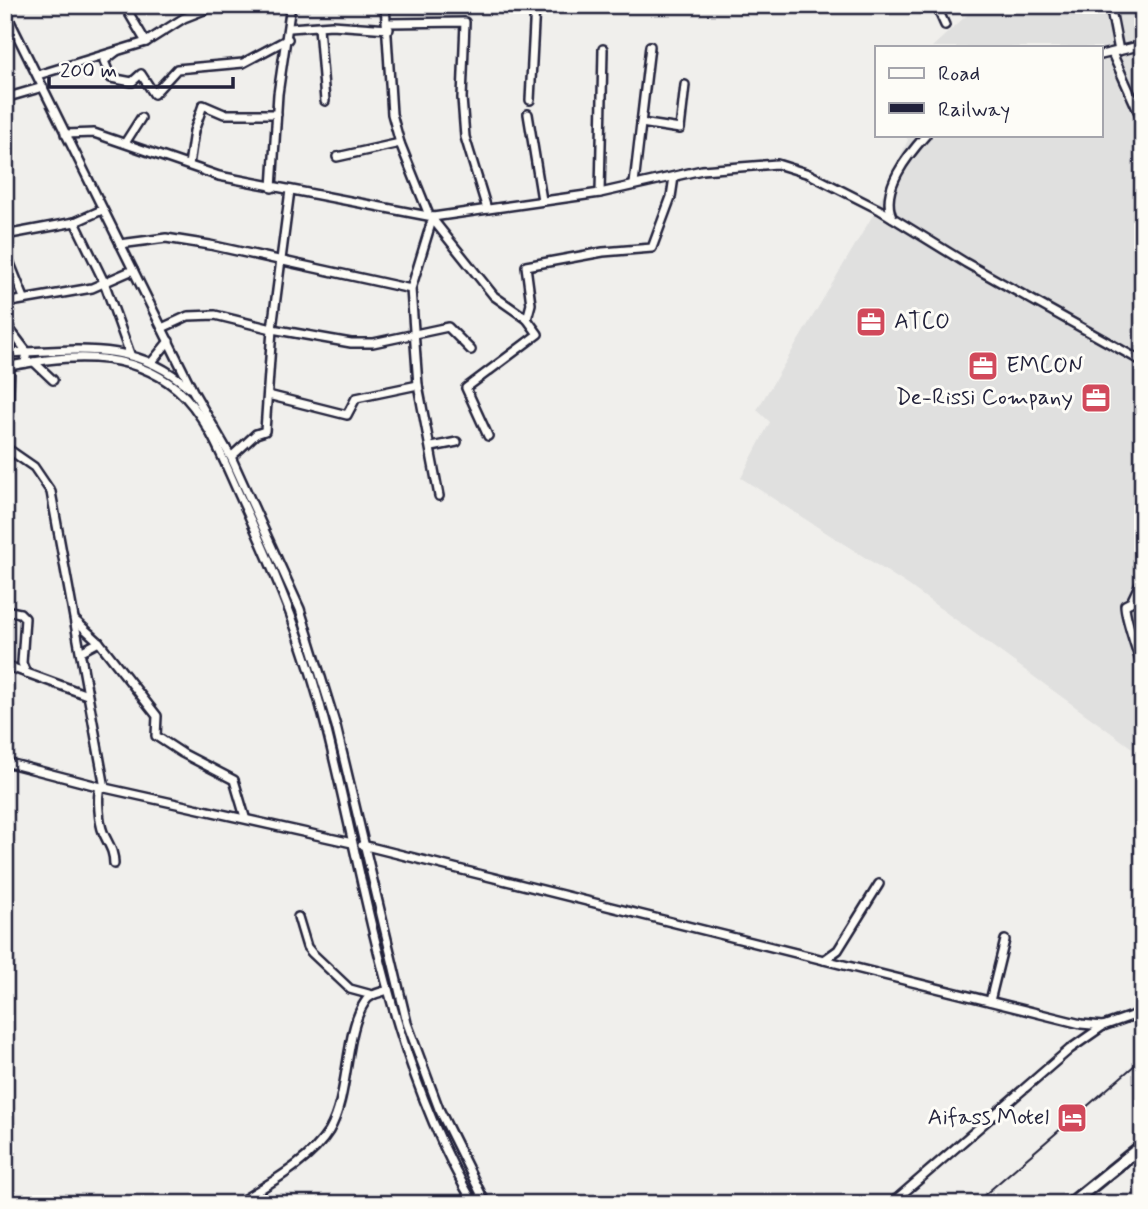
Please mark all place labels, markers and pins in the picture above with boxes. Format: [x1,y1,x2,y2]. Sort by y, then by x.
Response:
office icon: ATCO [854,305,888,339]
place label: ATCO [894,307,950,337]
office icon: EMCON [966,349,1000,383]
place label: EMCON [1006,351,1083,381]
office icon: De-Rissi Company [1079,381,1113,415]
place label: De-Rissi Company [896,383,1073,413]
hotel icon: Aifass Motel [1055,1101,1089,1135]
place label: Aifass Motel [927,1103,1049,1133]

